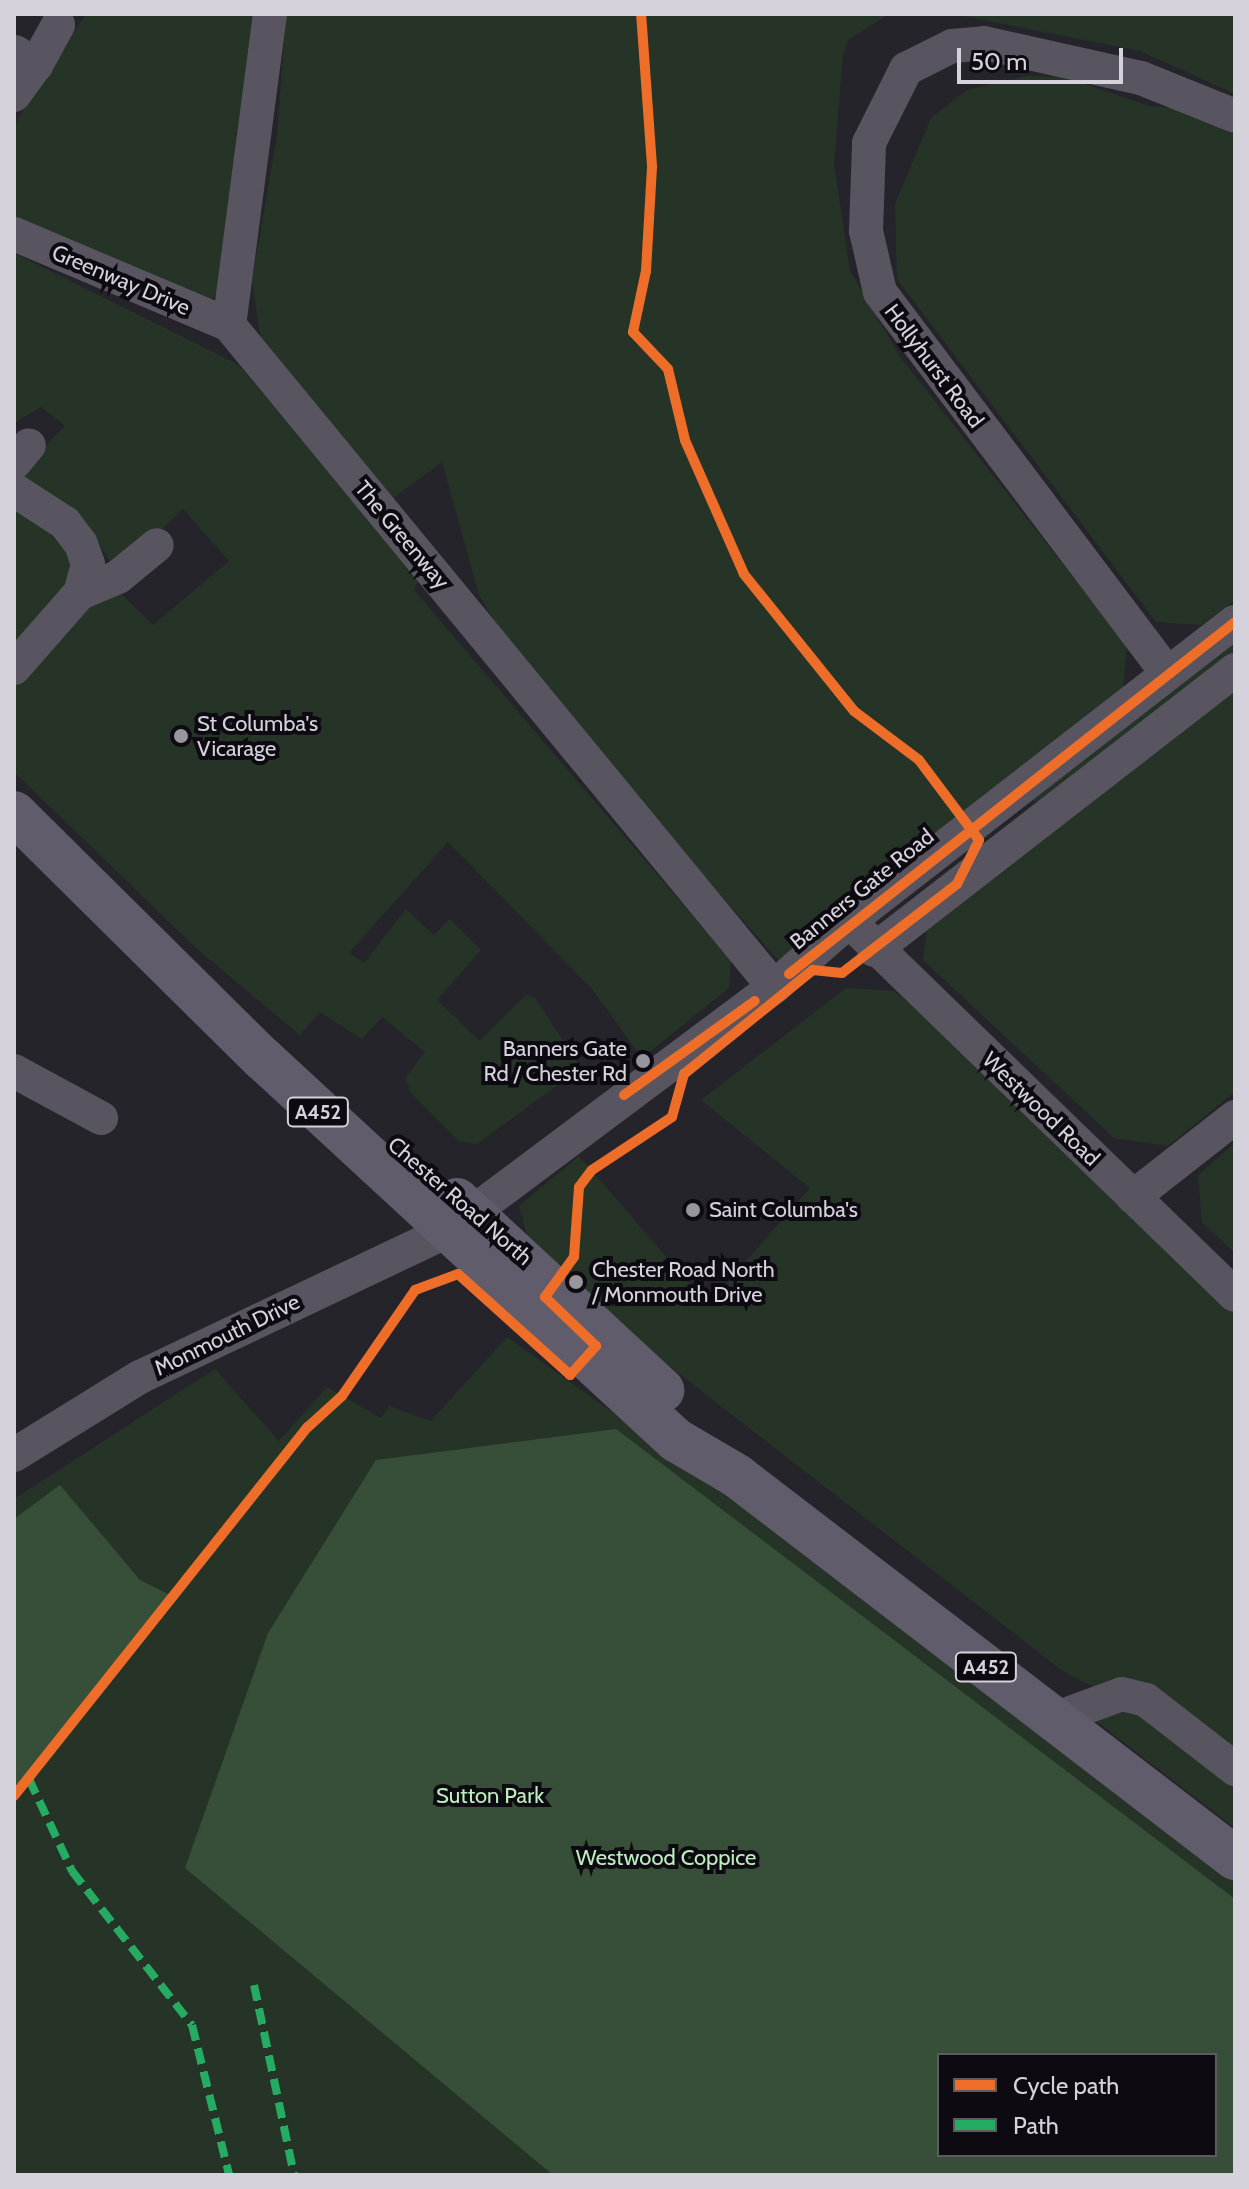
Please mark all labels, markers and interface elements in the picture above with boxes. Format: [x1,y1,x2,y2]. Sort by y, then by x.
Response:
scale bar [961,32,1127,82]
text: 50 m [971,47,1027,76]
street label: Greenway Drive [48,239,194,321]
street label: Hollyhurst Road [879,299,989,433]
street label: The Greenway [349,476,455,594]
place label: St Columba's Vicarage [197,710,318,762]
marker: St Columba's Vicarage [172,727,190,745]
street label: Banners Gate Road [785,823,939,955]
place label: Banners Gate Rd / Chester Rd [484,1035,627,1086]
street label: Westwood Road [977,1046,1105,1172]
marker: Banners Gate Rd / Chester Rd [634,1052,652,1070]
road number: A452 [286,1096,350,1128]
street label: Chester Road North [382,1131,538,1271]
place label: Saint Columba's [709,1197,858,1223]
marker: Saint Columba's [684,1201,702,1219]
place label: Chester Road North / Monmouth Drive [592,1256,775,1308]
marker: Chester Road North / Monmouth Drive [567,1273,585,1291]
street label: Monmouth Drive [150,1288,304,1382]
road number: A452 [954,1651,1018,1683]
park label: Sutton Park [436,1783,544,1809]
park label: Westwood Coppice [576,1845,756,1871]
legend [937,2053,1217,2157]
text: Cycle path [1013,2071,1119,2100]
text: Path [1013,2111,1059,2140]

